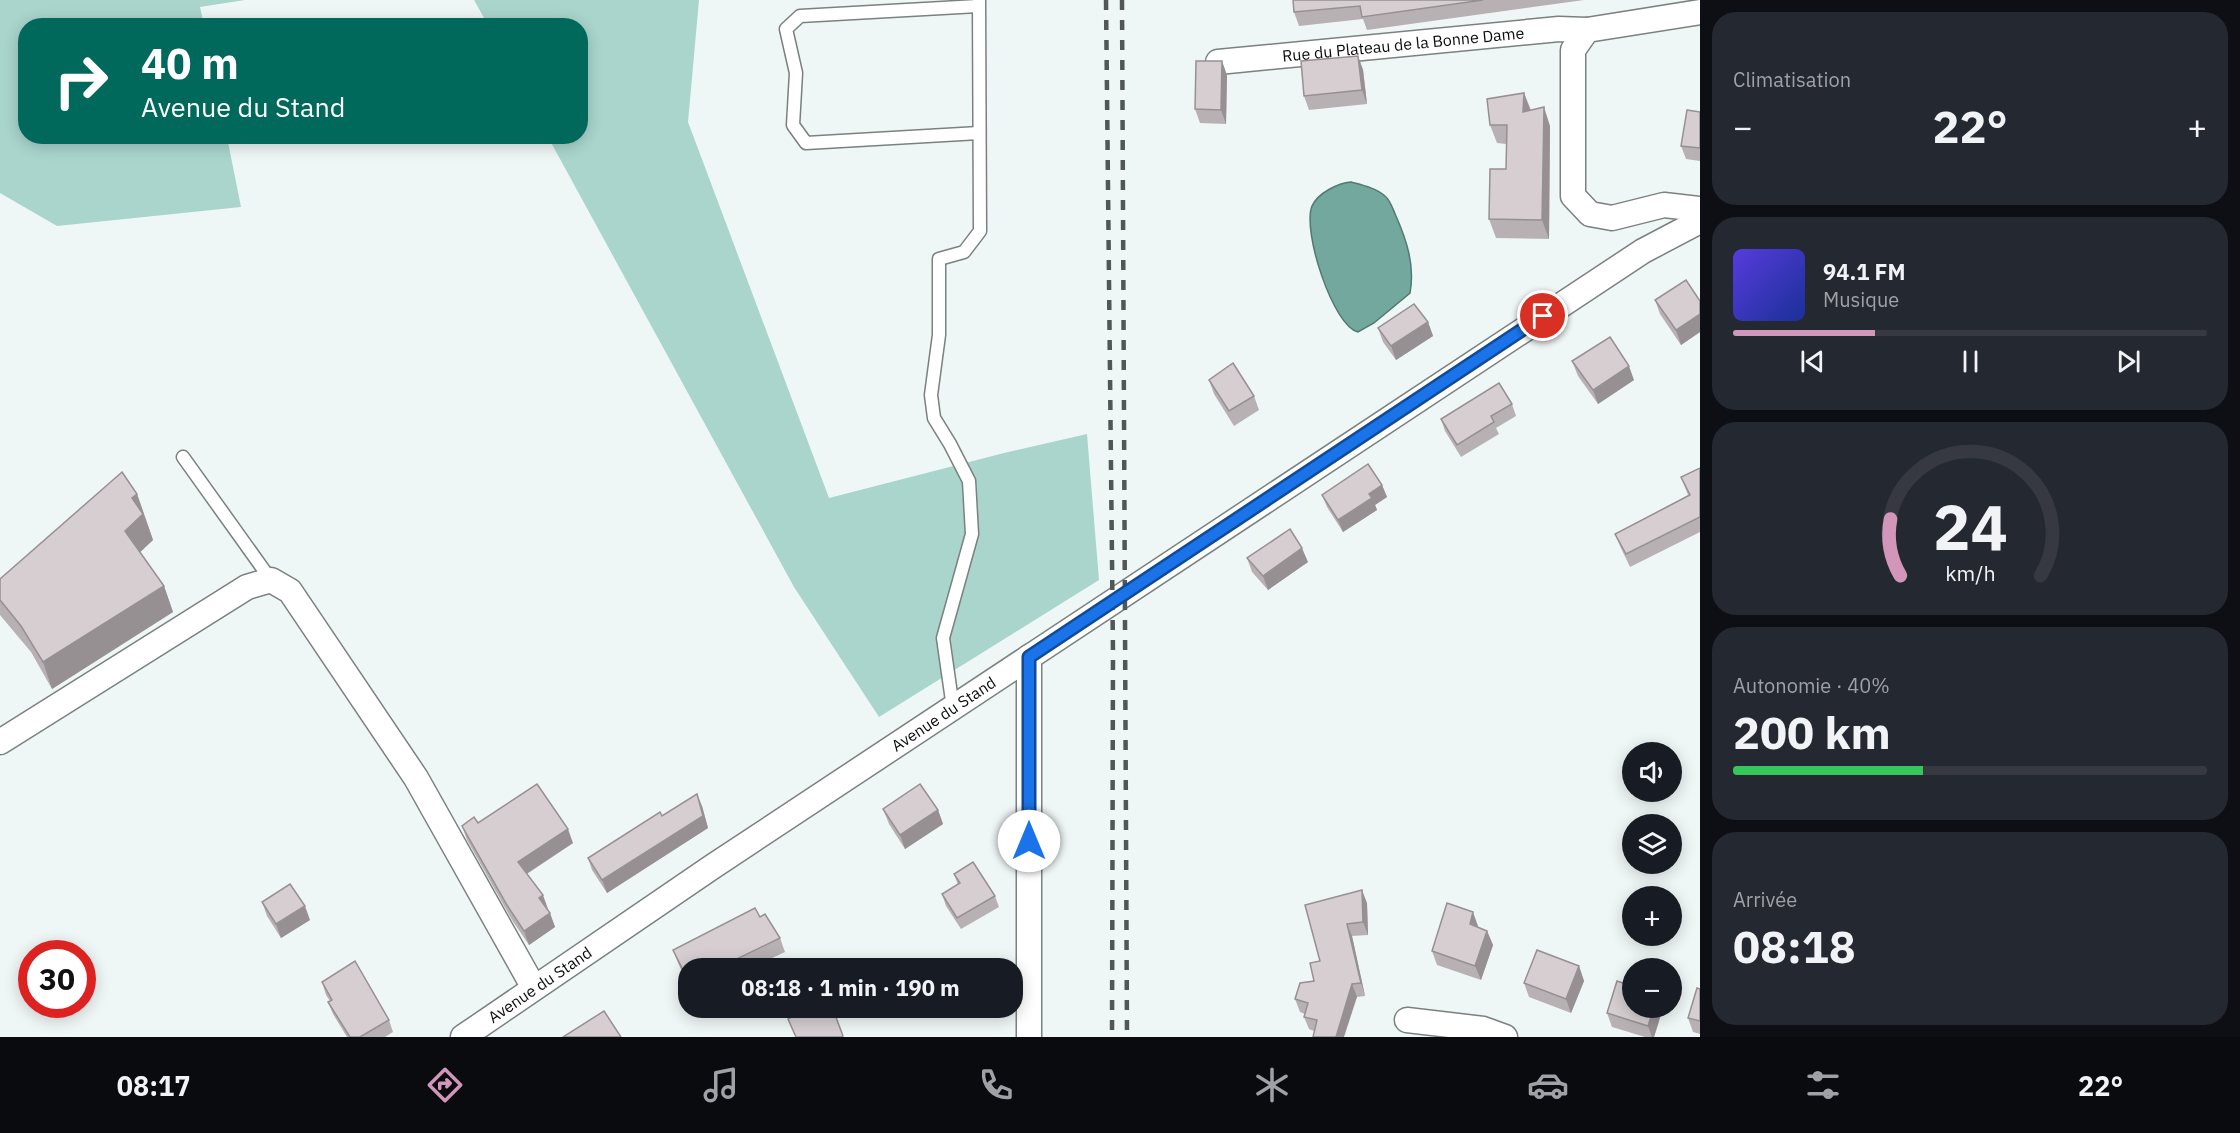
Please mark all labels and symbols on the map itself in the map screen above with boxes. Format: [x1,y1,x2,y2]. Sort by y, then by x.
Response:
street label: Rue du Plateau de la Bonne Dame [1281,22,1525,66]
pin [1517,290,1568,341]
street label: Avenue du Stand [887,672,1000,756]
position arrow [997,809,1061,873]
speed limit sign: 30 [18,940,96,1018]
street label: Avenue du Stand [484,942,596,1027]

